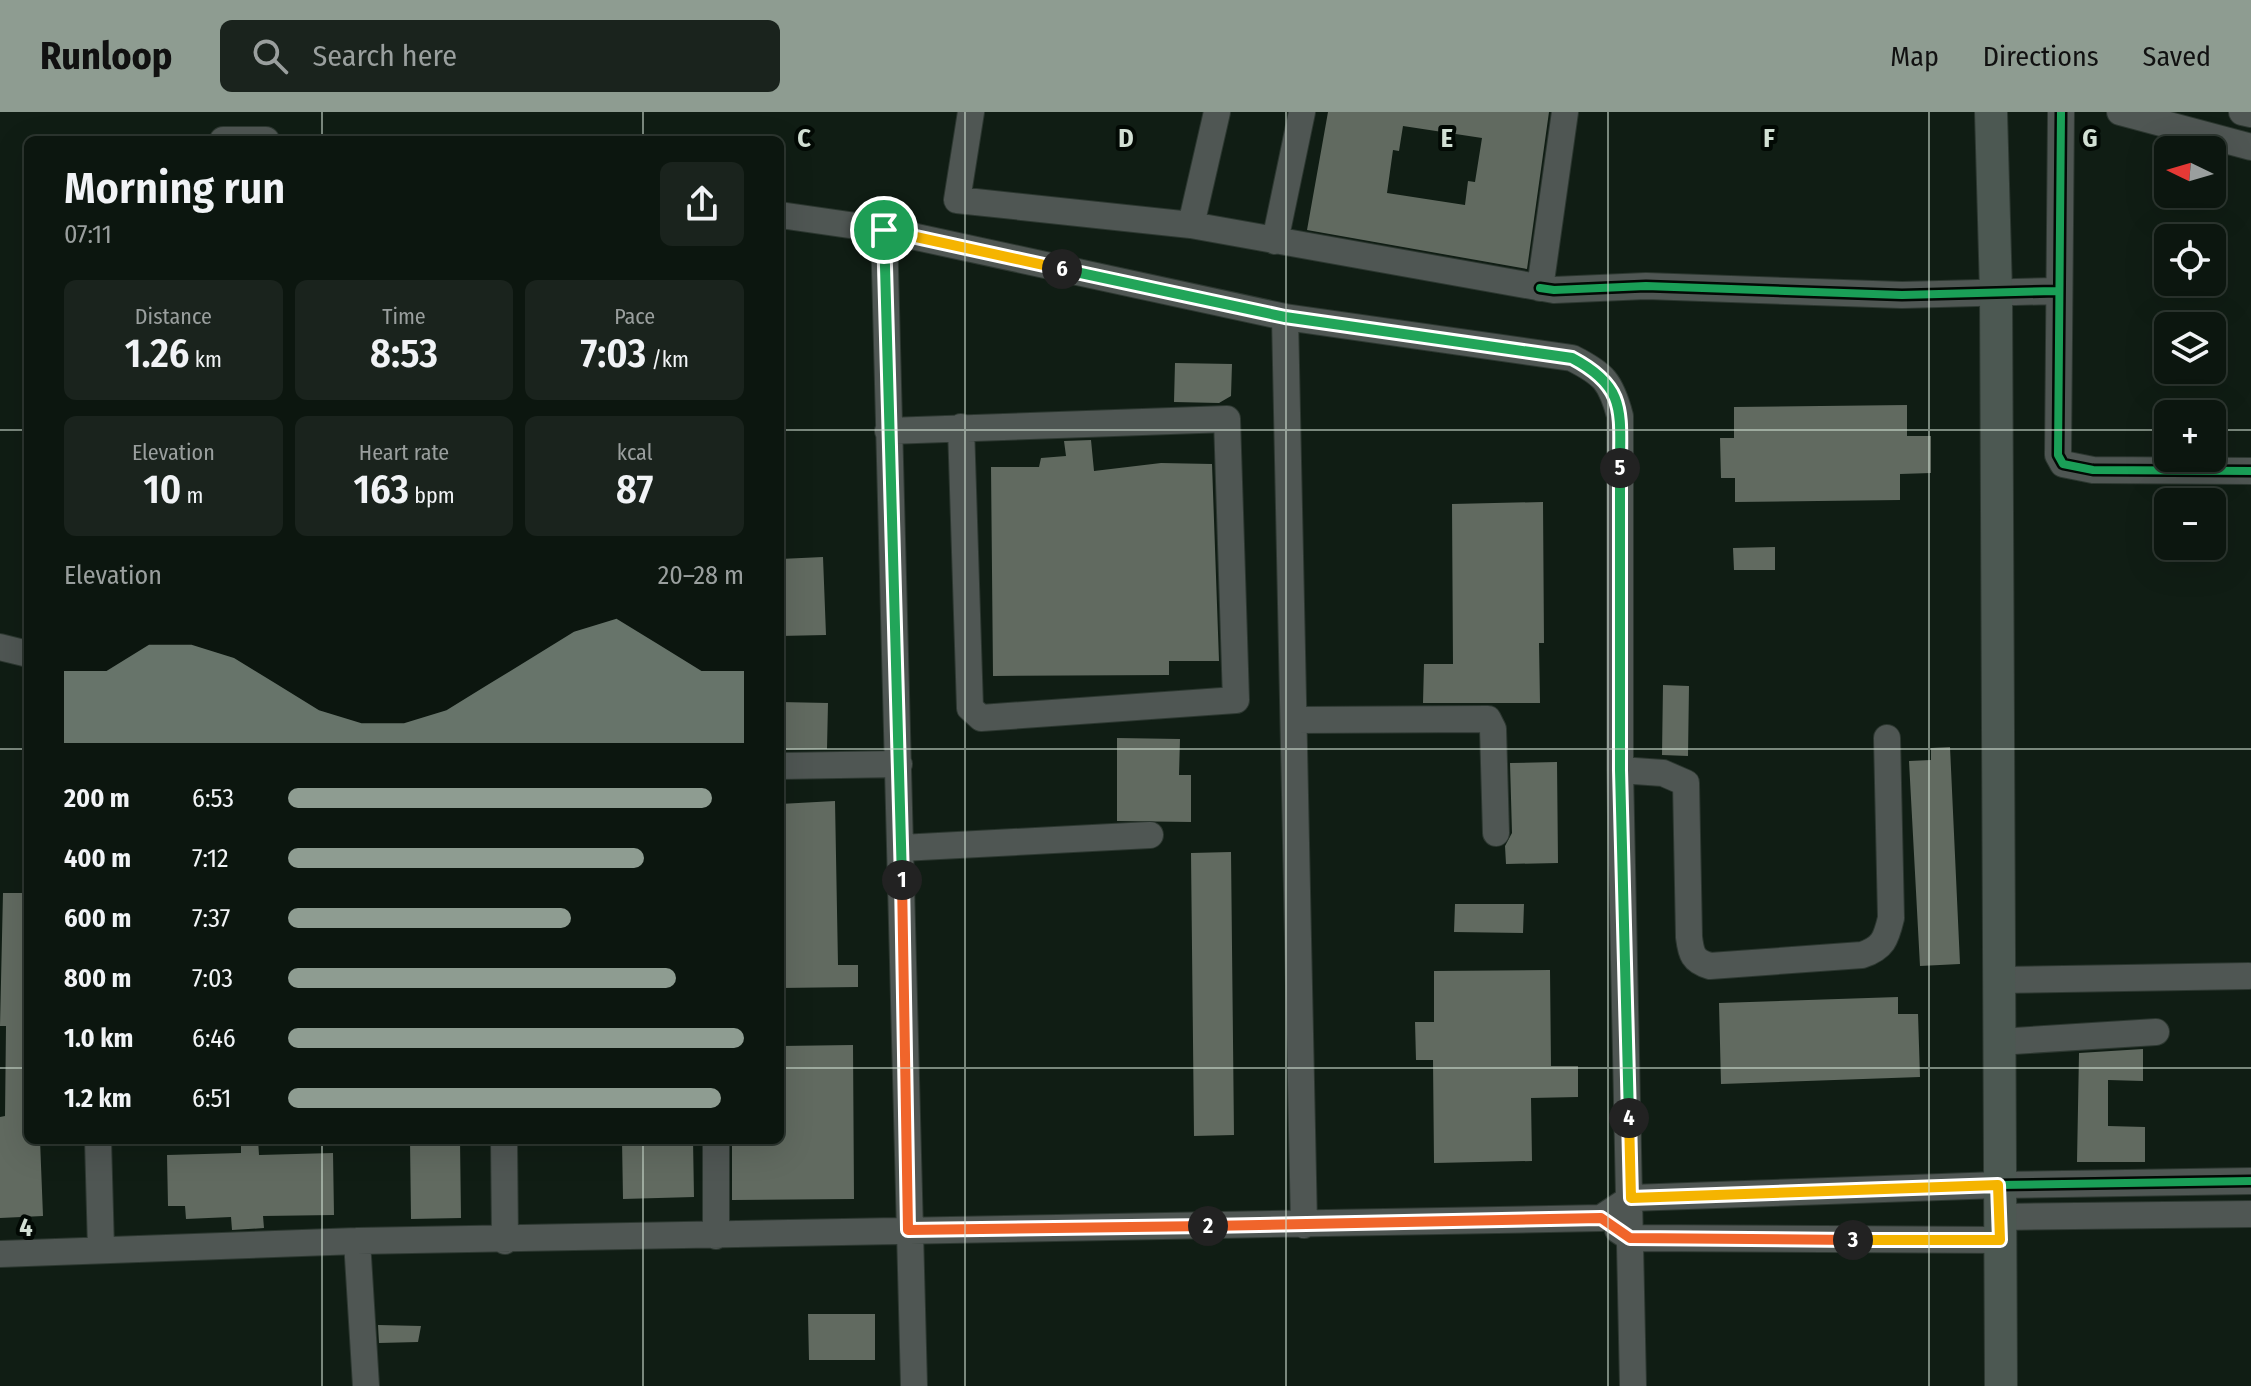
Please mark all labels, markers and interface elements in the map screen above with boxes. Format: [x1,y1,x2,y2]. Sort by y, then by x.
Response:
search box [220,20,780,92]
text: Runloop [40,33,172,79]
icon: search [248,34,292,78]
text: Search here [312,38,457,74]
text: Map [1890,40,1939,73]
text: Directions [1983,40,2099,73]
text: Saved [2143,40,2211,73]
text: C [797,123,811,154]
text: D [1118,123,1134,154]
text: E [1441,123,1453,154]
text: F [1763,123,1775,154]
text: G [2082,123,2098,154]
north arrow [2154,136,2226,208]
map controls [2154,136,2226,560]
text: Morning run [64,162,285,215]
button: share [660,162,744,246]
pin [850,196,918,264]
icon: arrive [862,208,906,252]
text: 07:11 [64,219,112,250]
button: locate [2154,224,2226,296]
pin: 6 [1042,249,1082,289]
text: 6 [1056,255,1068,282]
text: Distance [135,303,212,330]
text: Time [382,303,426,330]
text: Pace [614,303,655,330]
button: layers [2154,312,2226,384]
text: 1.26 [125,330,190,378]
text: 8:53 [370,330,438,378]
text: 7:03 [580,330,646,378]
text: km [190,346,222,373]
text: /km [646,346,689,373]
button: + [2154,400,2226,472]
text: Elevation [132,439,215,466]
text: Heart rate [359,439,449,466]
text: kcal [617,439,652,466]
pin: 5 [1600,448,1640,488]
text: 5 [1615,454,1625,481]
text: 10 [143,466,181,514]
text: 163 [353,466,409,514]
text: 87 [616,466,653,514]
text: m [181,482,203,509]
text: bpm [409,482,455,509]
button: − [2154,488,2226,560]
text: Elevation [64,560,162,591]
text: 20–28 m [658,560,744,591]
text: 200 m [64,783,130,814]
text: 6:53 [192,783,234,814]
text: 400 m [64,843,131,874]
text: 7:12 [192,843,229,874]
pin: 1 [882,860,922,900]
text: 1 [897,866,907,893]
text: 600 m [64,903,131,934]
text: 7:37 [192,903,230,934]
text: 800 m [64,963,131,994]
text: 7:03 [192,963,233,994]
text: 1.0 km [64,1023,133,1054]
text: 6:46 [192,1023,236,1054]
text: 1.2 km [64,1083,131,1114]
text: 6:51 [192,1083,231,1114]
pin: 4 [1609,1098,1649,1138]
text: 4 [1623,1104,1635,1131]
pin: 2 [1188,1206,1228,1246]
text: 4 [19,1212,33,1243]
text: 2 [1203,1212,1213,1239]
pin: 3 [1833,1220,1873,1260]
text: 3 [1848,1226,1858,1253]

